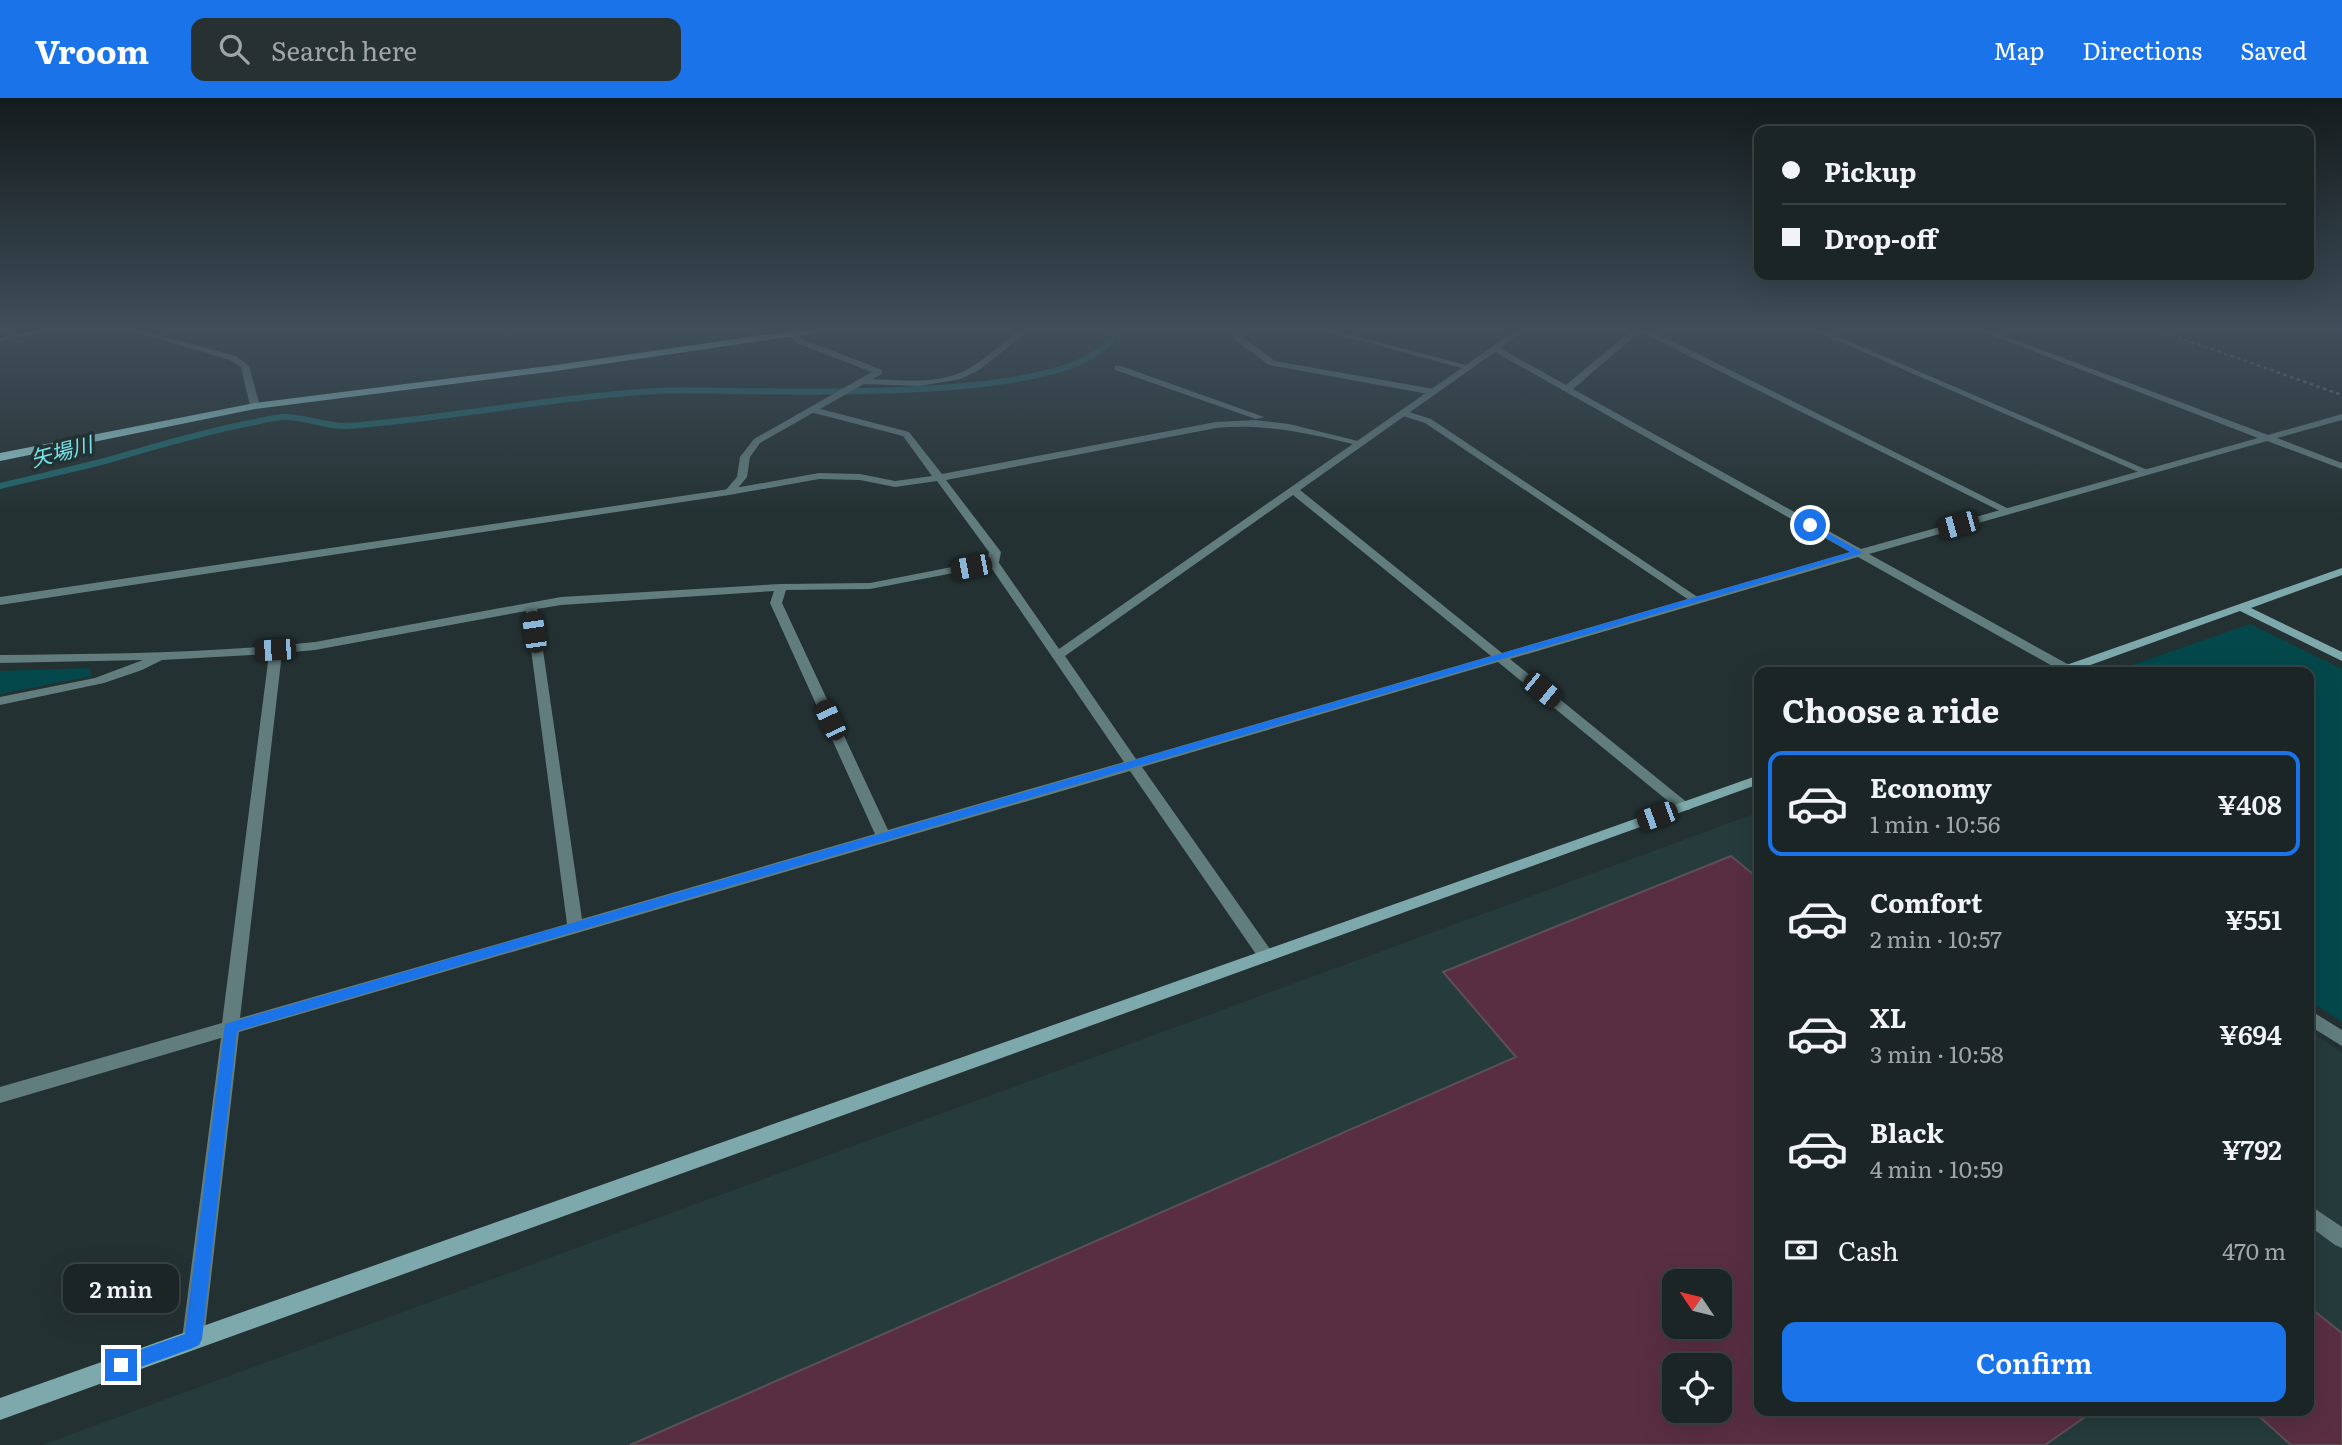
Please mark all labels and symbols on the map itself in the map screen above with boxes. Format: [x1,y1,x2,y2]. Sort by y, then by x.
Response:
water label: 矢場川 [27,426,97,473]
route start [1794,509,1826,541]
car [1935,509,1982,541]
car [949,553,994,581]
car [521,610,548,654]
car [254,638,297,662]
car [1520,669,1565,711]
car [812,697,849,743]
car [1634,799,1681,833]
callout: 2 min [63,1264,179,1312]
north arrow [1662,1269,1732,1339]
route end [105,1349,137,1381]

